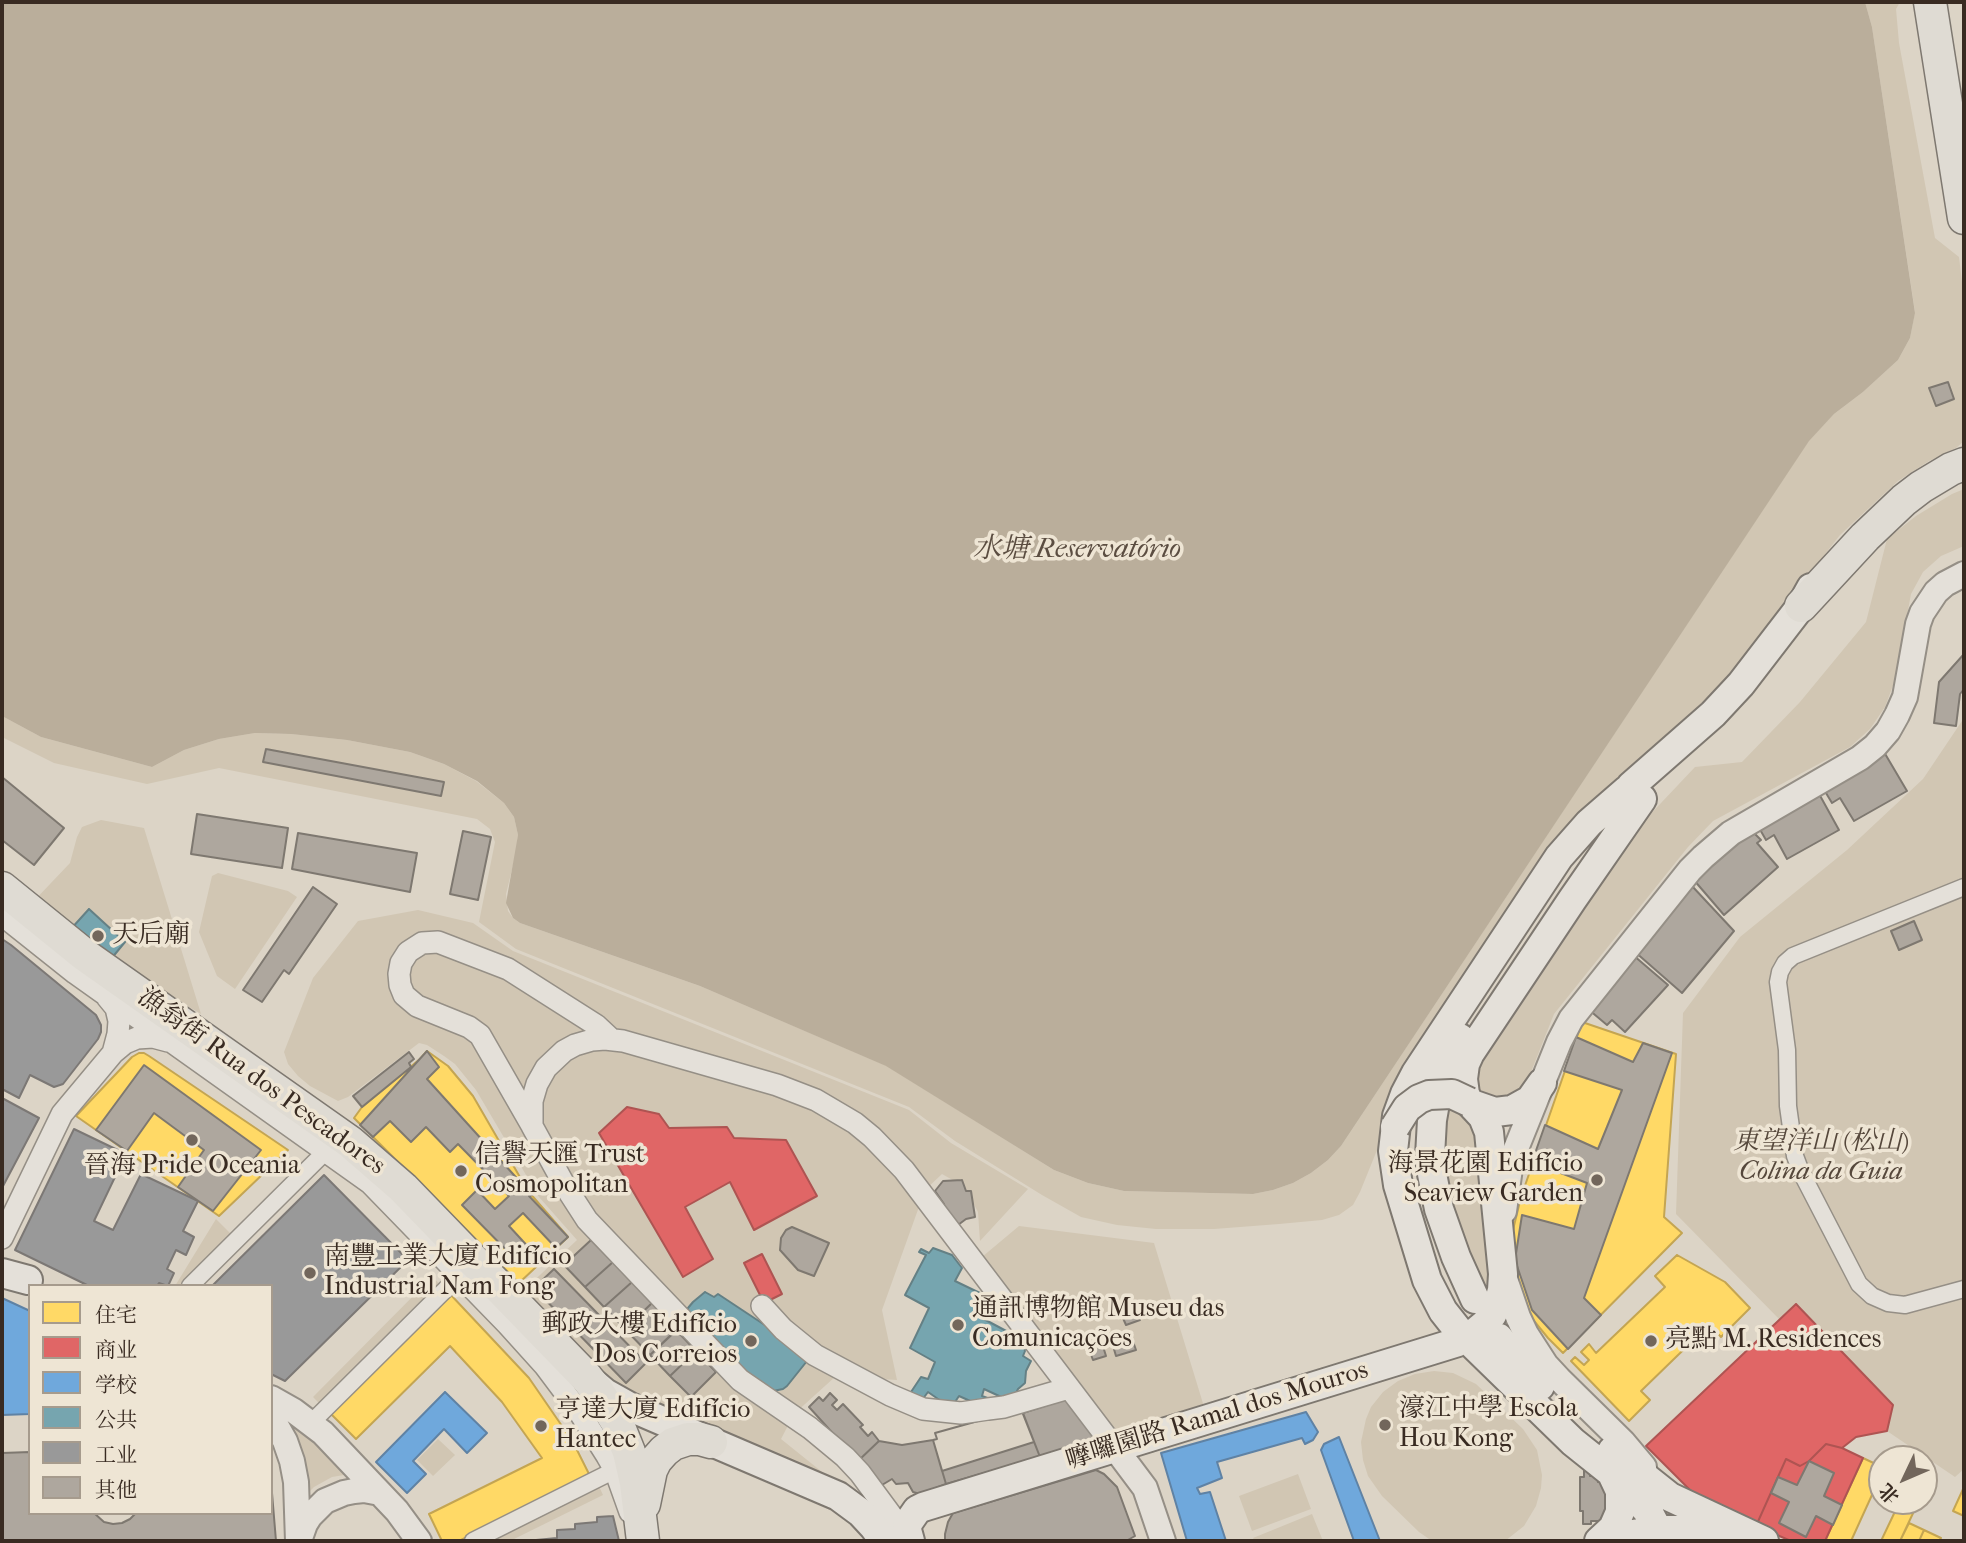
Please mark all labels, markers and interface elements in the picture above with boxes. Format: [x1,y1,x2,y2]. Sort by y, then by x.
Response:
water label: 水塘 Reservatório [973,533,1181,567]
place label: 天后廟 [112,920,190,952]
marker: 天后廟 [90,928,106,944]
street label: 漁翁街 Rua dos Pescadores [131,982,391,1182]
park label: 東望洋山 (松山) Colina da Guia [1733,1127,1909,1188]
marker: 晉海 Pride Oceania [184,1132,200,1148]
place label: 信譽天匯 Trust Cosmopolitan [475,1140,645,1202]
place label: 海景花園 Edifício Seaview Garden [1388,1149,1583,1210]
place label: 晉海 Pride Oceania [84,1151,300,1183]
marker: 信譽天匯 Trust Cosmopolitan [453,1163,469,1179]
marker: 海景花園 Edifício Seaview Garden [1589,1172,1605,1188]
place label: 南豐工業大廈 Edifício Industrial Nam Fong [324,1242,571,1304]
marker: 南豐工業大廈 Edifício Industrial Nam Fong [302,1265,318,1281]
legend [28,1284,273,1515]
place label: 通訊博物館 Museu das Comunicações [972,1294,1224,1356]
text: 住宅 [95,1303,137,1327]
place label: 郵政大樓 Edifício Dos Correios [542,1310,737,1372]
marker: 通訊博物館 Museu das Comunicações [950,1317,966,1333]
place label: 亮點 M. Residences [1665,1325,1881,1357]
marker: 郵政大樓 Edifício Dos Correios [743,1333,759,1349]
marker: 亮點 M. Residences [1643,1333,1659,1349]
text: 商业 [95,1338,137,1362]
street label: 嚤囉園路 Ramal dos Mouros [1062,1355,1372,1477]
text: 学校 [95,1373,137,1397]
place label: 濠江中學 Escola Hou Kong [1399,1394,1578,1456]
place label: 亨達大廈 Edifício Hantec [555,1395,750,1456]
text: 公共 [95,1408,137,1432]
marker: 濠江中學 Escola Hou Kong [1377,1417,1393,1433]
marker: 亨達大廈 Edifício Hantec [533,1418,549,1434]
text: 工业 [95,1443,137,1467]
north arrow [1868,1445,1938,1515]
text: 其他 [95,1478,137,1502]
text: 北 [1875,1479,1904,1508]

